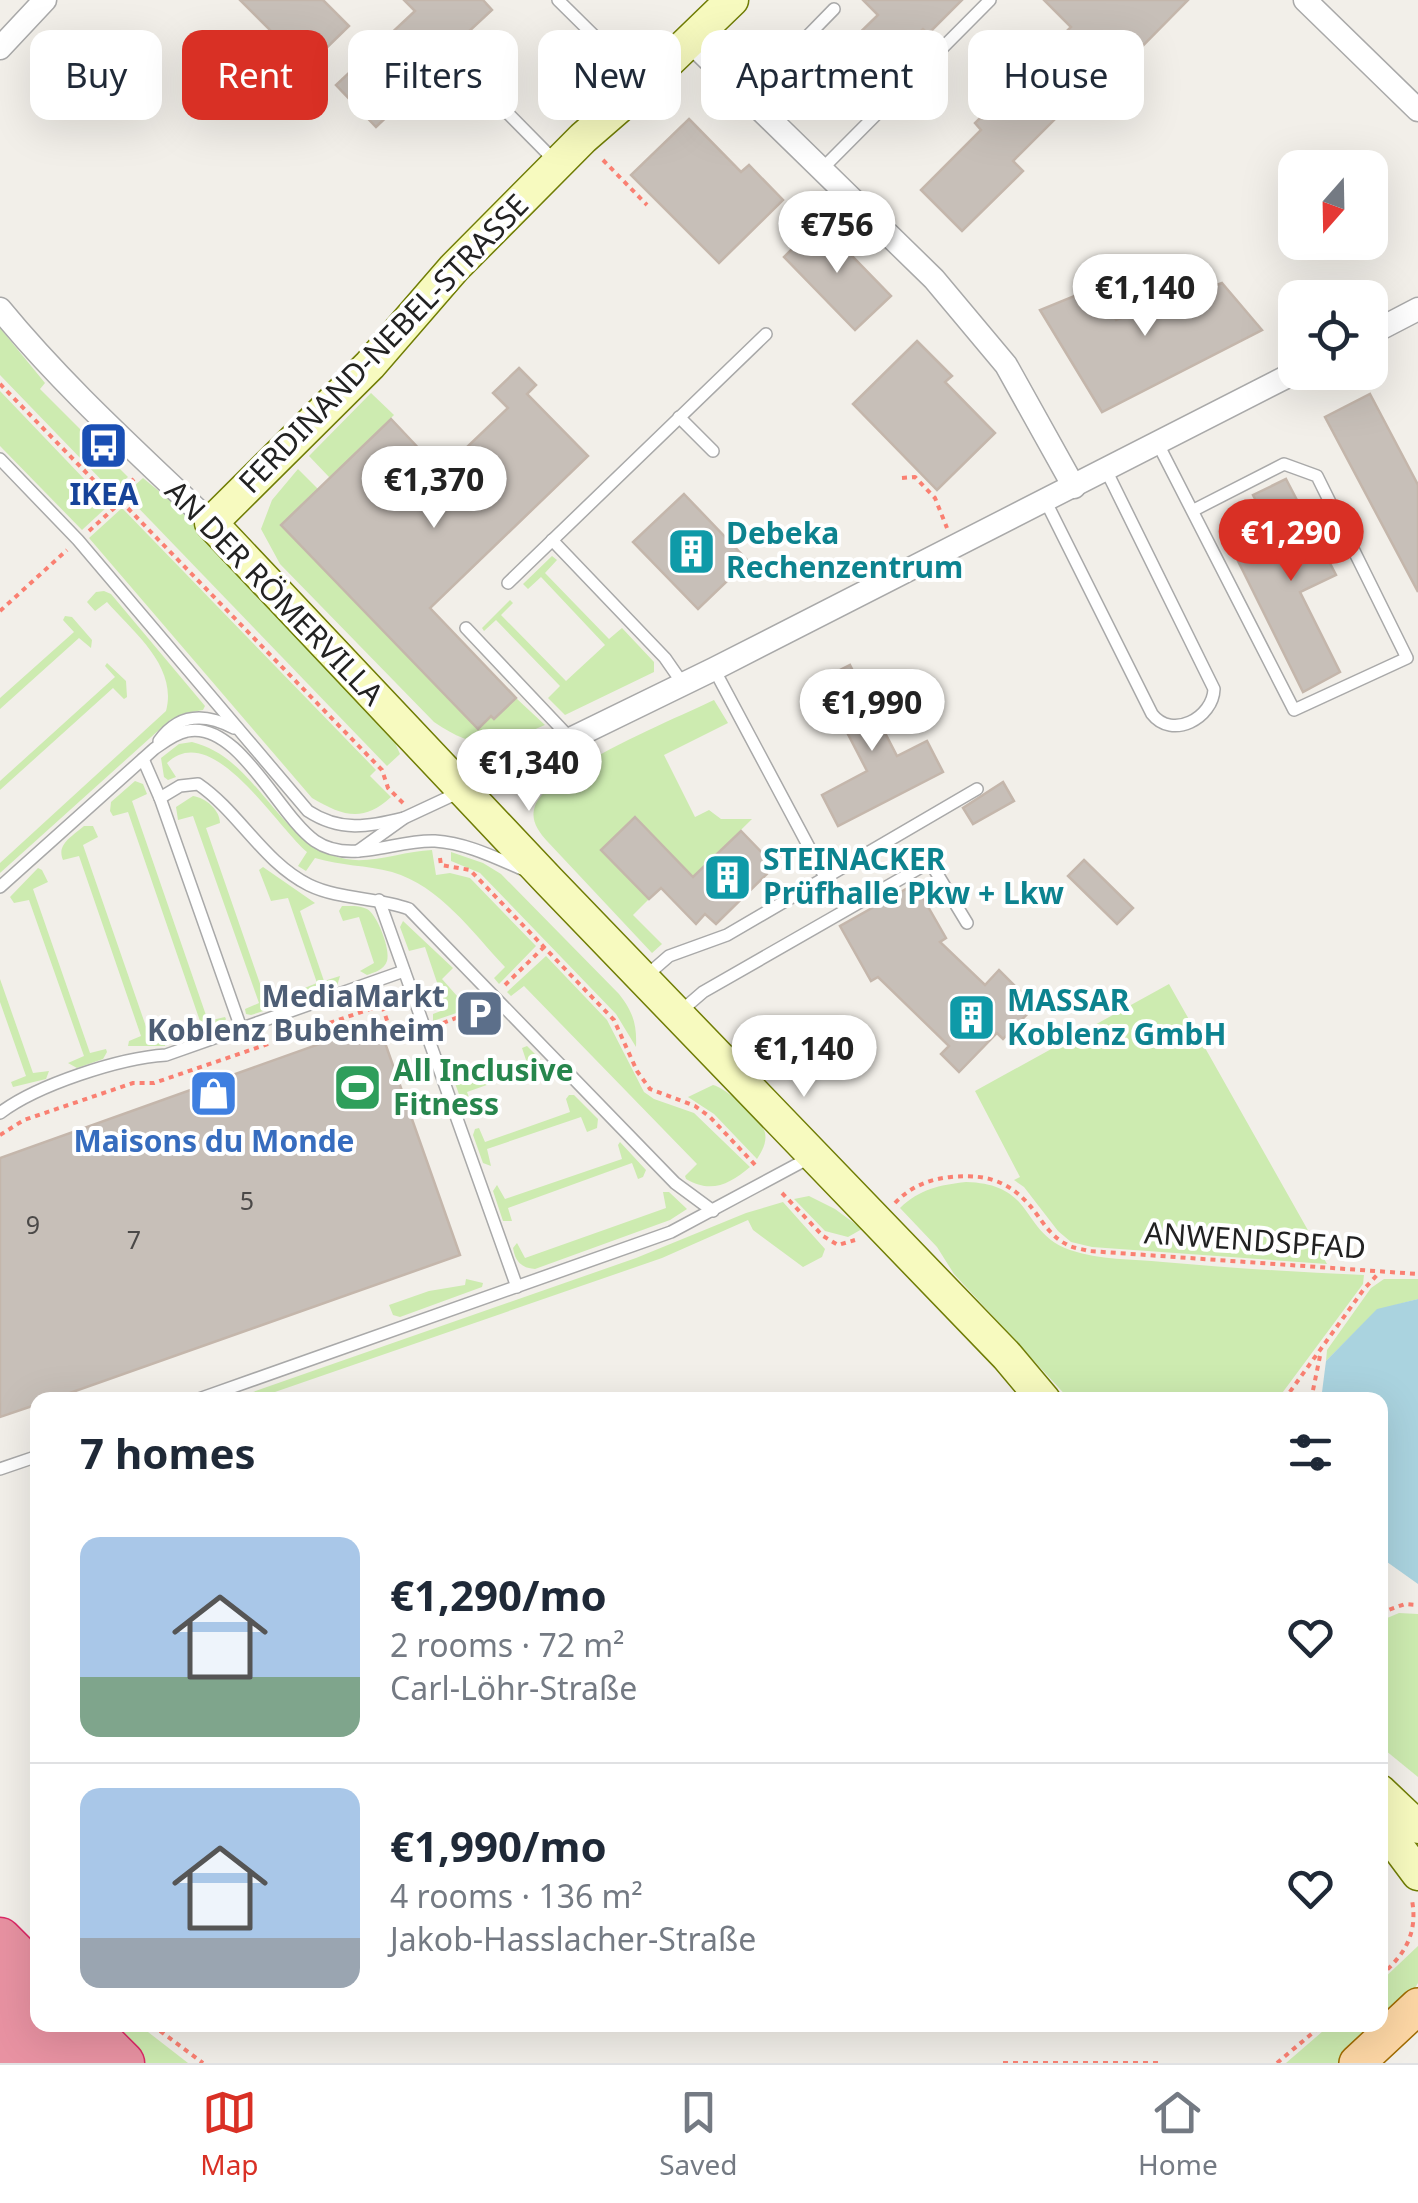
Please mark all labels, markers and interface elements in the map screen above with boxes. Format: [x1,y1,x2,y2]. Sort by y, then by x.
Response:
chip: Buy [30,30,162,120]
chip: Rent [182,30,328,120]
chip: Filters [348,30,518,120]
chip: New [538,30,681,120]
chip: Apartment [701,30,948,120]
chip: House [968,30,1144,120]
north arrow [1278,150,1388,260]
map controls [1278,150,1388,390]
street label: FERDINAND-NEBEL-STRASSE [229,185,537,501]
pin: €756 [778,191,896,276]
text: €756 [800,202,874,245]
pin: €1,140 [1064,254,1226,339]
text: €1,140 [1095,265,1195,308]
button: locate [1278,280,1388,390]
bus stop icon: IKEA [78,420,130,472]
pin: €1,370 [353,446,515,531]
text: €1,370 [384,457,484,500]
street label: AN DER RÖMERVILLA [157,470,394,714]
place label: IKEA [69,473,139,514]
pin: €1,290 [1210,499,1372,584]
text: €1,290 [1241,510,1341,553]
place label: Debeka Rechenzentrum [726,512,963,587]
building icon: Debeka Rechenzentrum [665,525,717,577]
pin: €1,990 [791,669,953,754]
text: €1,990 [822,680,922,723]
pin: €1,340 [448,729,610,814]
text: €1,340 [479,740,579,783]
place label: STEINACKER Prüfhalle Pkw + Lkw [763,838,1064,913]
building icon: STEINACKER Prüfhalle Pkw + Lkw [702,851,754,903]
place label: MediaMarkt Koblenz Bubenheim [147,975,445,1050]
place label: MASSAR Koblenz GmbH [1007,979,1226,1054]
parking icon: MediaMarkt Koblenz Bubenheim [454,988,506,1040]
building icon: MASSAR Koblenz GmbH [946,992,998,1044]
pin: €1,140 [723,1015,885,1100]
text: €1,140 [754,1026,854,1069]
place label: All Inclusive Fitness [393,1049,574,1124]
sports icon: All Inclusive Fitness [332,1062,384,1114]
shop icon: Maisons du Monde [188,1067,240,1119]
place label: Maisons du Monde [73,1120,355,1161]
house number: 5 [240,1183,254,1217]
house number: 9 [26,1207,40,1241]
street label: ANWENDSPFAD [1143,1211,1367,1268]
house number: 7 [127,1222,141,1256]
text: 7 homes [80,1424,256,1481]
icon: filters [1283,1425,1338,1480]
text: €1,290/mo [390,1566,607,1623]
icon: home [160,1577,280,1697]
icon: heart [1283,1610,1338,1665]
text: 2 rooms · 72 m² [390,1623,624,1666]
text: Carl-Löhr-Straße [390,1666,637,1709]
text: €1,990/mo [390,1817,607,1874]
icon: home [160,1828,280,1948]
icon: heart [1283,1861,1338,1916]
text: 4 rooms · 136 m² [390,1874,643,1917]
text: Jakob-Hasslacher-Straße [390,1917,756,1960]
tab: Map [200,2085,259,2183]
tab: Saved [659,2085,737,2183]
tab: Home [1138,2085,1218,2183]

